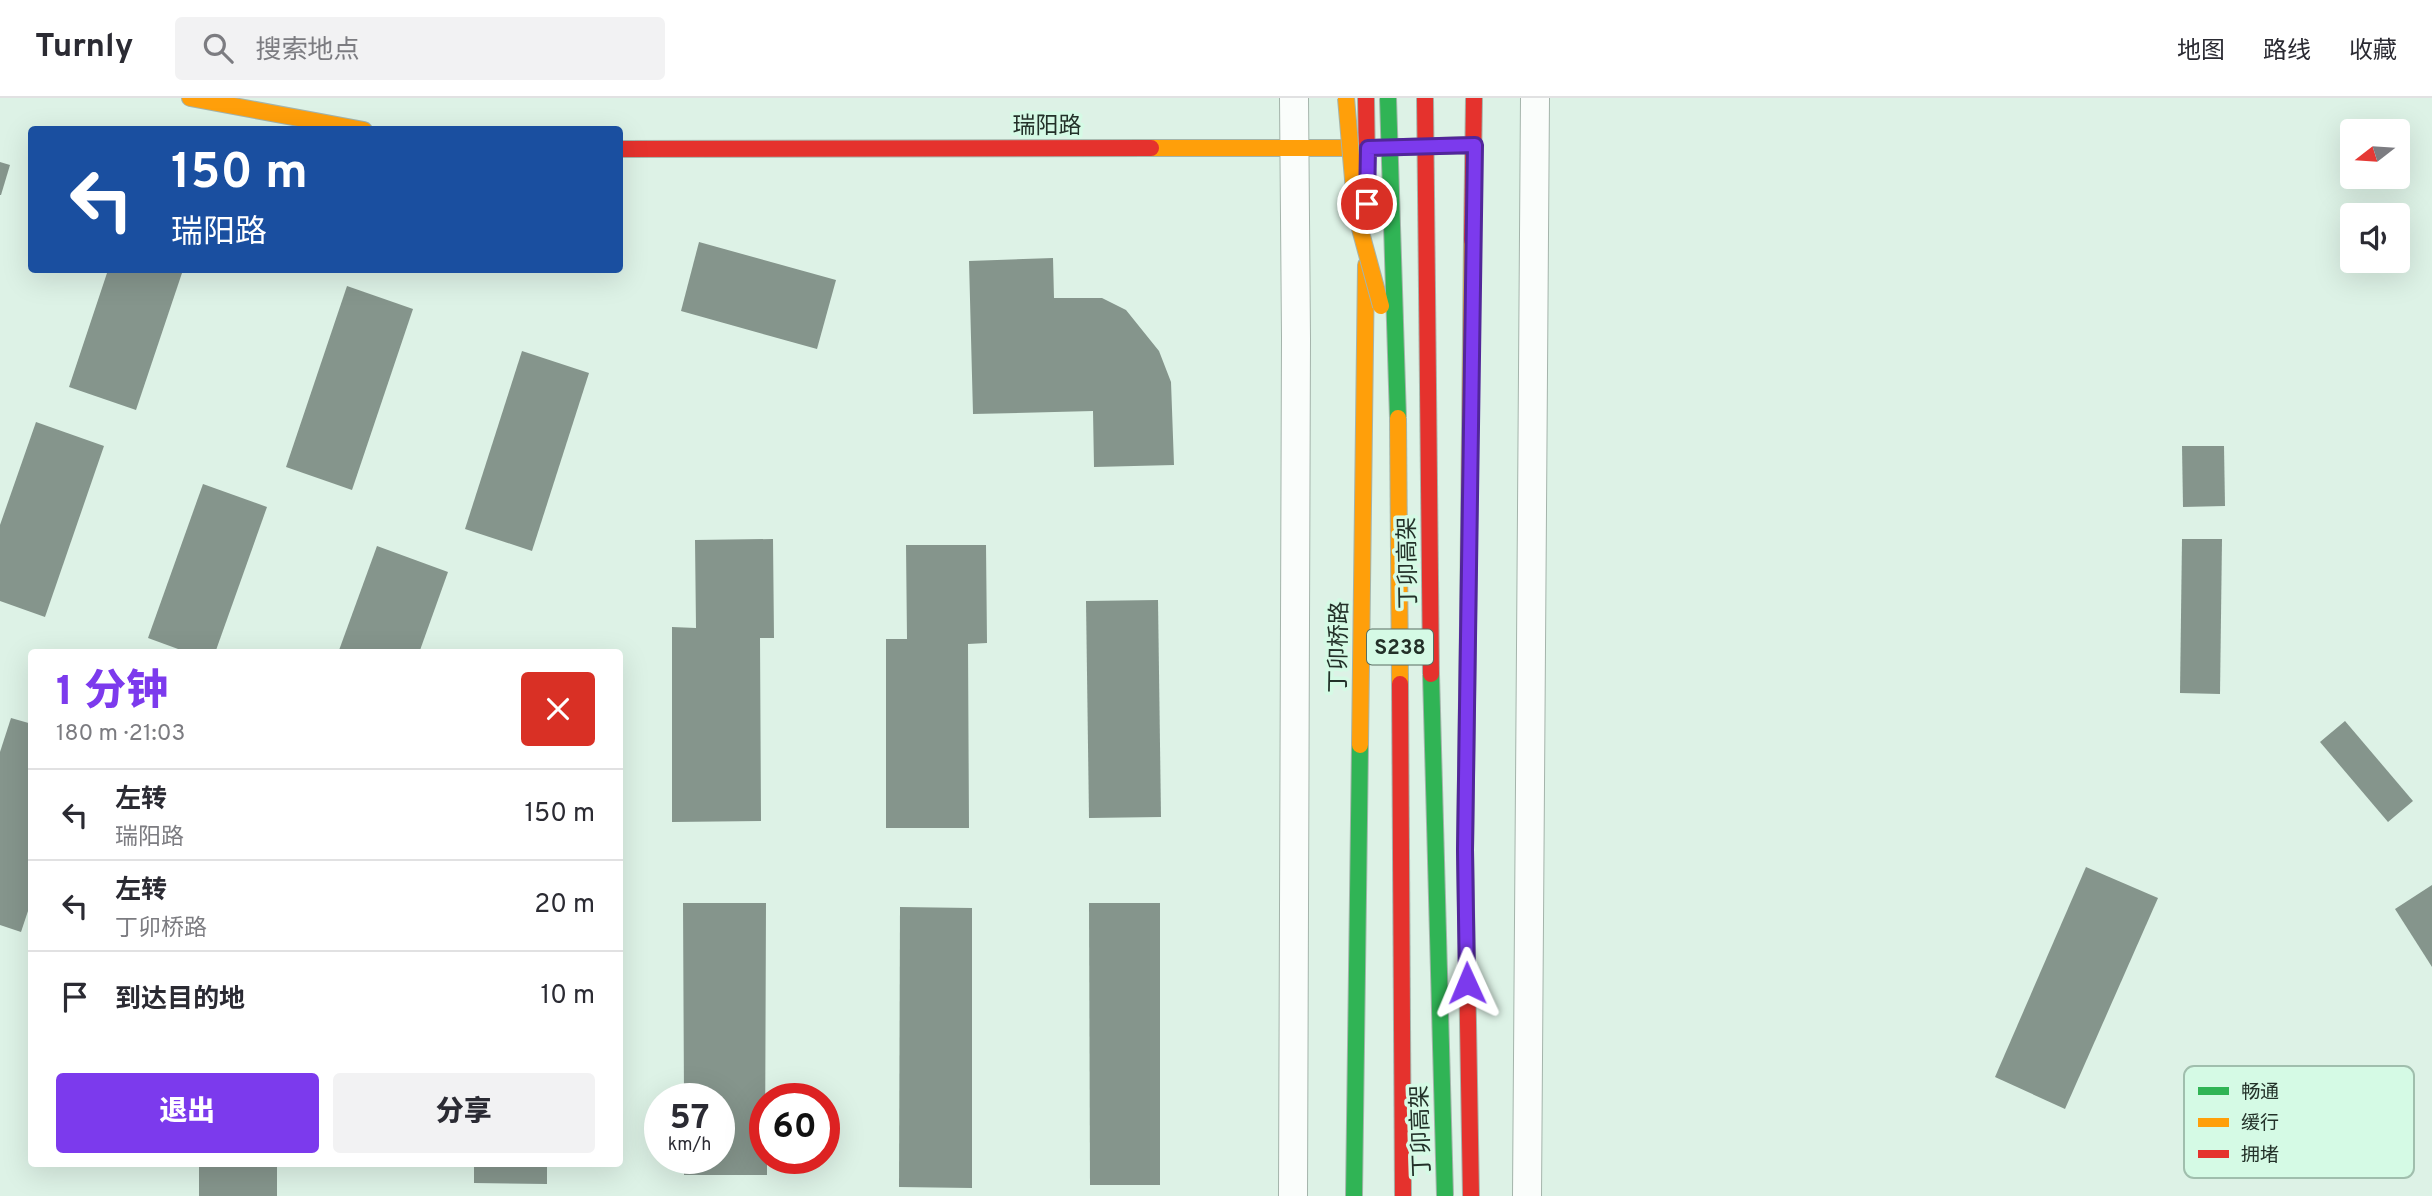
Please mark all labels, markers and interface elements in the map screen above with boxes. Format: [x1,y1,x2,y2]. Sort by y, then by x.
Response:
search box [175,17,665,80]
text: Turnly [35,27,133,69]
icon: search [199,29,237,67]
text: 搜索地点 [255,35,359,68]
text: 地图 [2177,37,2225,67]
text: 路线 [2263,37,2311,67]
text: 收藏 [2349,37,2397,67]
street label: 瑞阳路 [1013,113,1082,142]
north arrow [2340,119,2410,189]
map controls [2340,119,2410,273]
text: 150 m [171,144,308,206]
icon: left [56,154,147,245]
pin [1337,174,1397,234]
icon: arrive [1348,185,1386,223]
button: sound [2340,203,2410,273]
text: 瑞阳路 [171,214,267,254]
street label: 丁卯高架 [1394,517,1425,609]
street label: 丁卯桥路 [1325,601,1356,693]
road number: S238 [1367,630,1433,664]
text: 1 分钟 [56,667,168,720]
button: close [521,672,595,746]
text: 180 m · 21:03 [56,720,185,749]
text: 左转 [115,784,167,817]
icon: left [56,796,94,834]
text: 150 m [524,798,595,831]
text: 瑞阳路 [115,824,184,853]
text: 左转 [115,875,167,908]
icon: left [56,887,94,925]
text: 20 m [534,889,595,922]
text: 丁卯桥路 [115,915,207,944]
position arrow [1430,946,1504,1020]
icon: arrive [56,978,94,1016]
text: 10 m [540,980,595,1013]
text: 到达目的地 [115,984,245,1017]
legend [2184,1066,2414,1178]
button: 退出 [56,1073,319,1153]
button: 分享 [333,1073,595,1153]
text: 畅通 [2241,1081,2279,1105]
speed limit sign: 60 [749,1083,840,1174]
street label: 丁卯高架 [1406,1084,1439,1177]
text: 57 [669,1097,710,1141]
text: 缓行 [2241,1112,2279,1136]
text: km/h [668,1134,711,1157]
text: 拥堵 [2241,1144,2279,1168]

